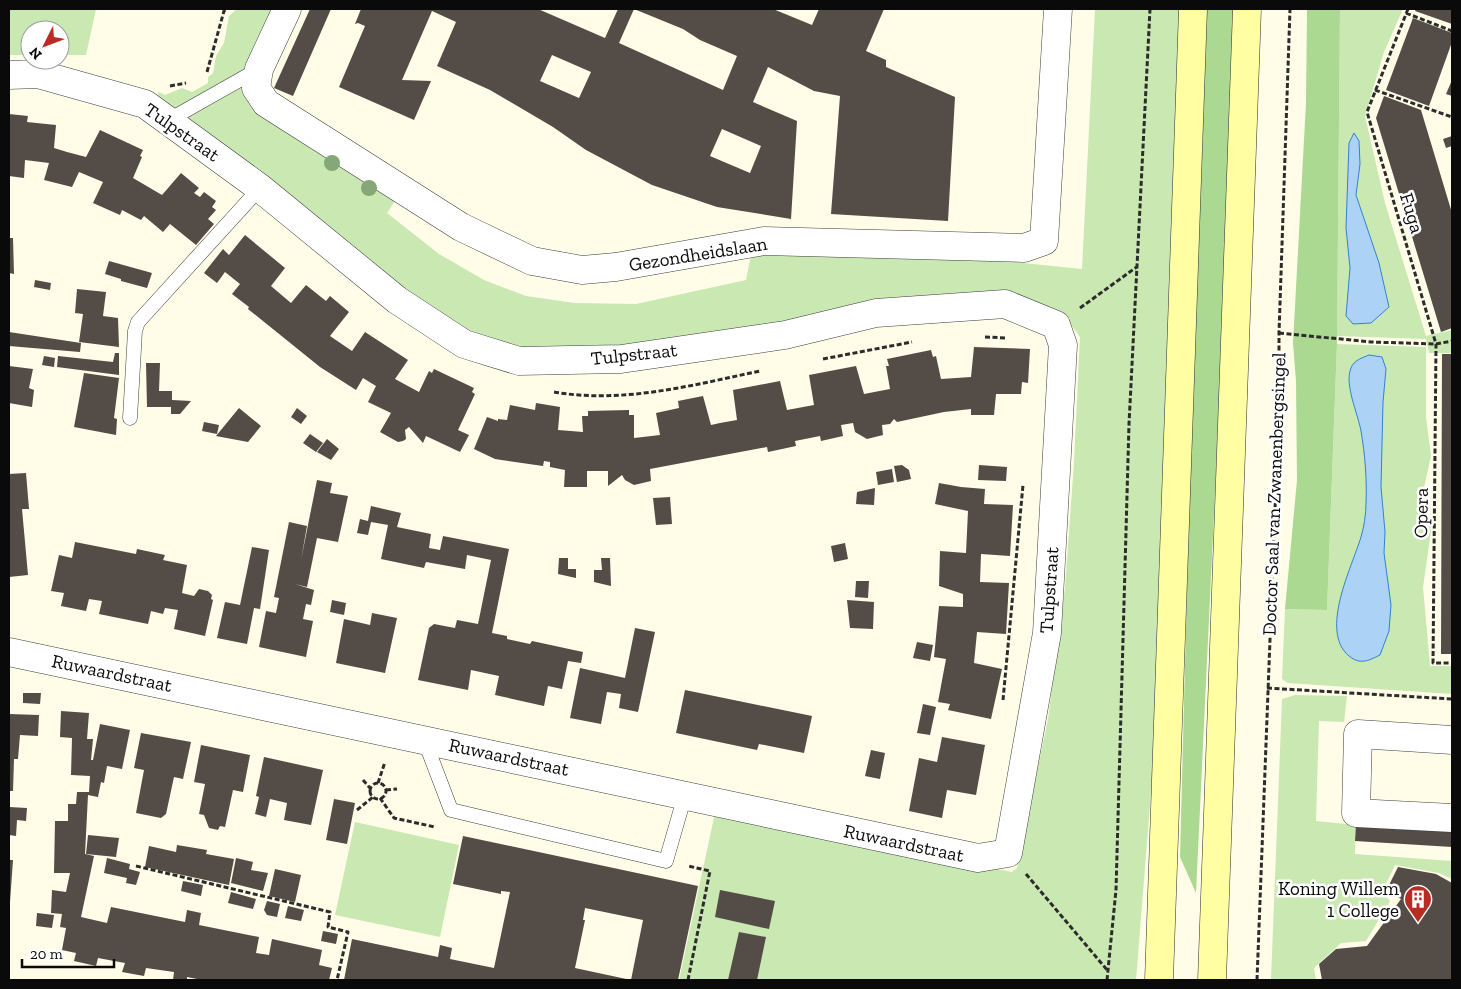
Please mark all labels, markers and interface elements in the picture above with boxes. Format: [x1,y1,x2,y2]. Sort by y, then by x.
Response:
north arrow [20,20,70,70]
text: N [26,43,46,63]
street label: Tulpstraat [140,98,224,166]
street label: Fuga [1395,190,1429,236]
street label: Gezondheidslaan [627,232,769,276]
street label: Tulpstraat [590,338,678,370]
street label: Doctor Saal van Zwanenbergsingel [1258,352,1290,636]
street label: Opera [1409,488,1433,538]
street label: Tulpstraat [1035,546,1063,634]
street label: Ruwaardstraat [50,649,174,697]
street label: Ruwaardstraat [447,733,571,781]
street label: Ruwaardstraat [842,819,966,867]
place label: Koning Willem 1 College [1278,877,1400,922]
building icon: Koning Willem 1 College [1403,884,1433,923]
scale bar [22,936,115,968]
text: 20 m [30,945,63,963]

